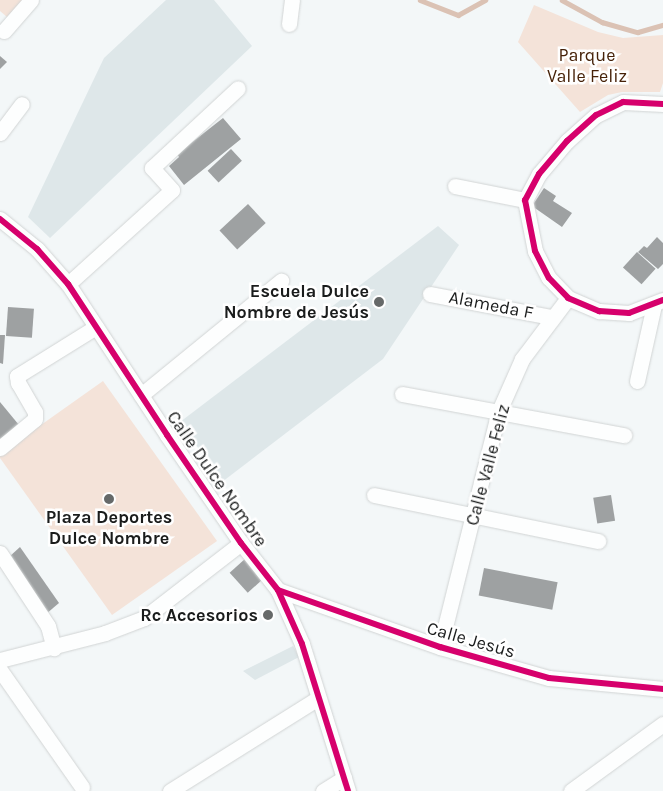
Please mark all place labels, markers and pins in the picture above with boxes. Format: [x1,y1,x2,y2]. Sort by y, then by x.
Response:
place label: Escuela Dulce Nombre de Jesús [224,281,369,324]
marker: Escuela Dulce Nombre de Jesús [373,296,385,308]
marker: Plaza Deportes Dulce Nombre [103,493,115,505]
place label: Plaza Deportes Dulce Nombre [46,507,172,550]
place label: Rc Accesorios [140,604,258,626]
marker: Rc Accesorios [262,609,274,621]

